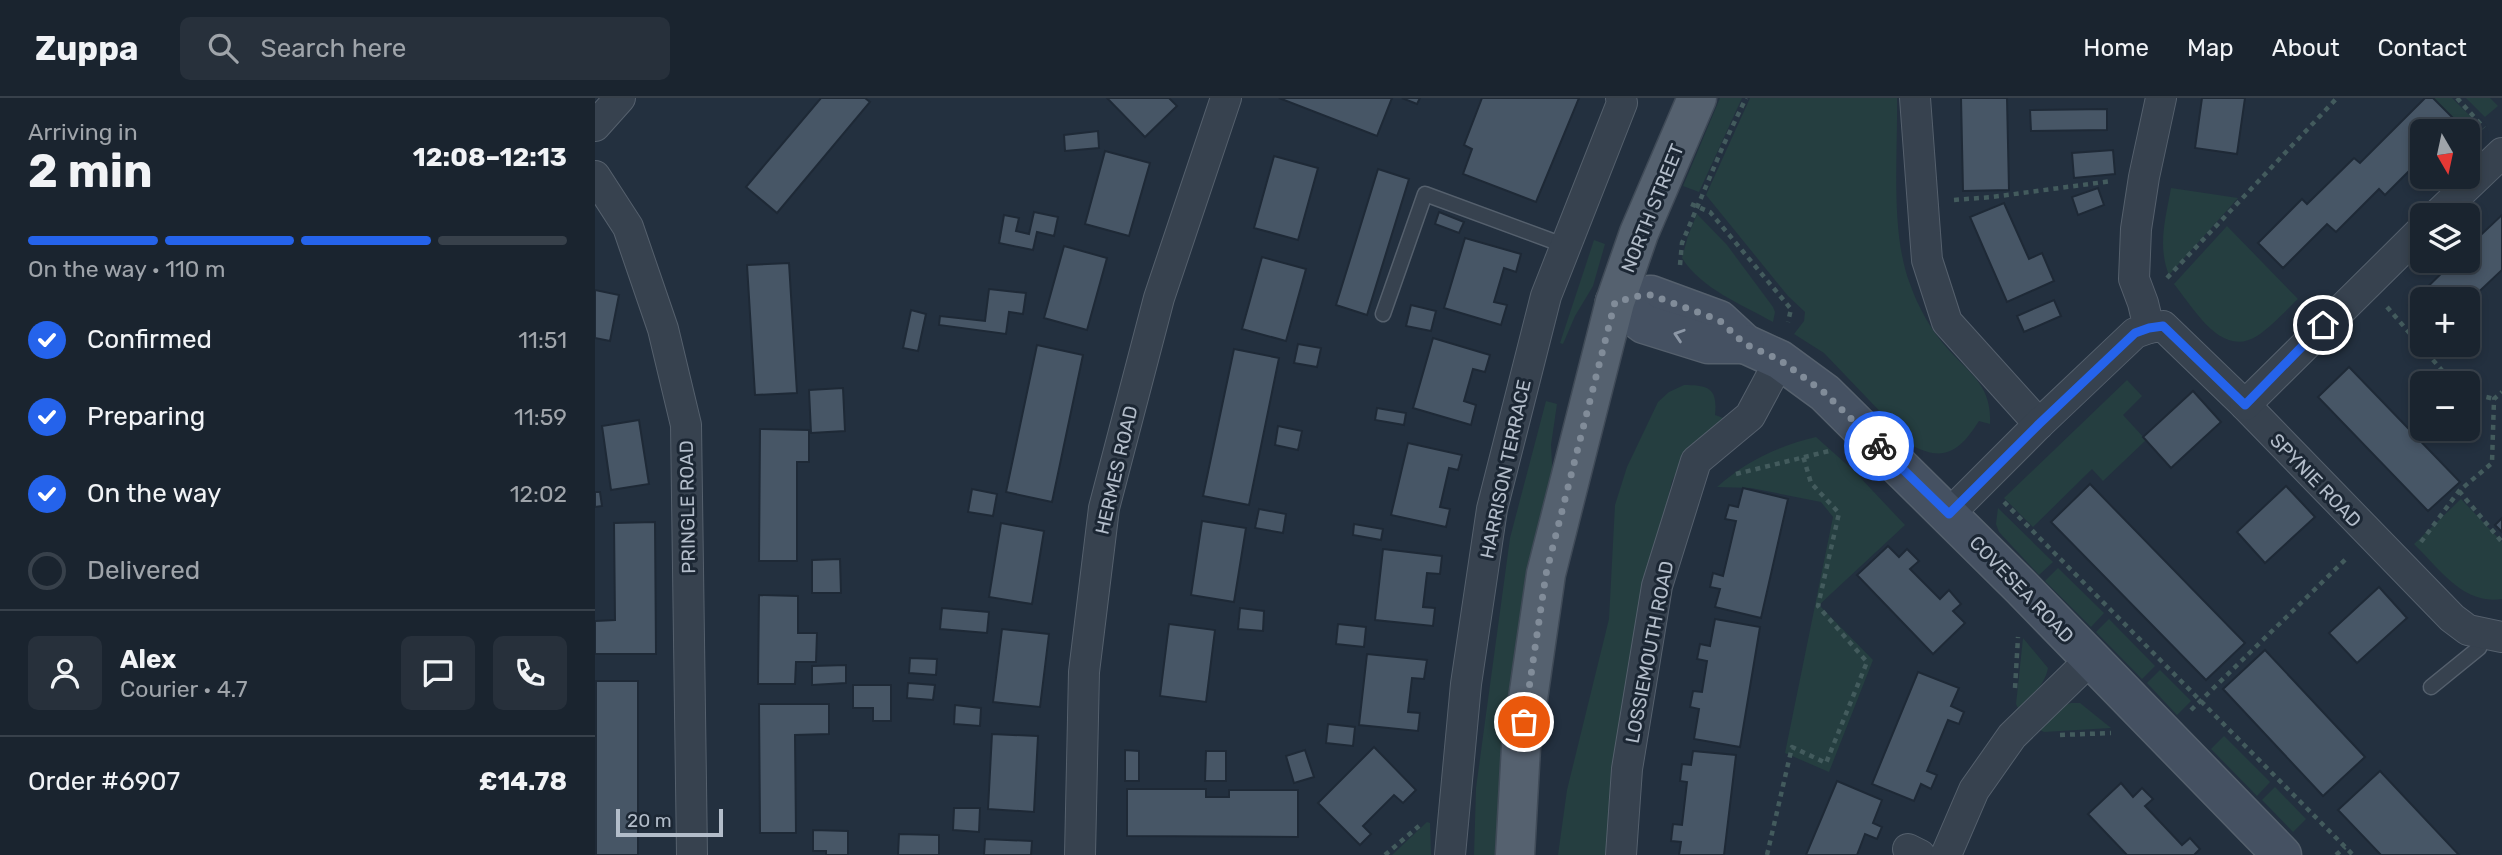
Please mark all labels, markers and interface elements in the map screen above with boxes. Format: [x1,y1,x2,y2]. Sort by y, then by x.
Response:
search box [180,17,670,80]
text: Zuppa [35,29,138,68]
icon: search [204,29,242,67]
text: Search here [260,33,406,64]
text: Home [2083,34,2149,62]
text: Map [2187,34,2234,62]
text: About [2272,34,2340,62]
text: Contact [2378,34,2467,62]
text: Arriving in [28,118,138,146]
north arrow [2410,119,2480,189]
map controls [2410,119,2480,441]
street label: NORTH STREET [1616,140,1689,276]
text: 12:08–12:13 [413,142,567,173]
text: 2 min [28,144,153,199]
button: layers [2410,203,2480,273]
text: On the way · 110 m [28,255,226,283]
button: + [2410,287,2480,357]
pin [2293,295,2353,355]
icon: home [2304,306,2342,344]
icon: check [28,321,66,359]
text: Confirmed [87,324,212,355]
text: 11:51 [518,326,567,354]
one-way arrow [1673,328,1685,343]
button: − [2410,371,2480,441]
street label: HARRISON TERRACE [1475,377,1536,561]
icon: check [28,398,66,436]
text: Preparing [87,401,205,432]
text: 11:59 [514,403,567,431]
street label: HERMES ROAD [1090,403,1142,537]
courier [1844,411,1914,481]
icon: bike [1860,427,1898,465]
street label: SPYNIE ROAD [2265,429,2366,532]
street label: PRINGLE ROAD [675,440,700,574]
icon: check [28,475,66,513]
text: On the way [87,478,221,509]
text: 12:02 [510,480,567,508]
street label: COVESEA ROAD [1965,531,2079,648]
text: Delivered [87,555,200,586]
street label: LOSSIEMOUTH ROAD [1621,559,1678,745]
button: person [28,636,102,710]
button: chat [401,636,475,710]
button: phone [493,636,567,710]
text: Alex [120,644,176,675]
text: Courier · 4.7 [120,675,247,703]
pin [1494,692,1554,752]
icon: bag [1505,703,1543,741]
text: Order #6907 [28,766,180,797]
text: £14.78 [479,766,567,797]
scale bar [616,806,723,838]
text: 20 m [627,809,672,832]

